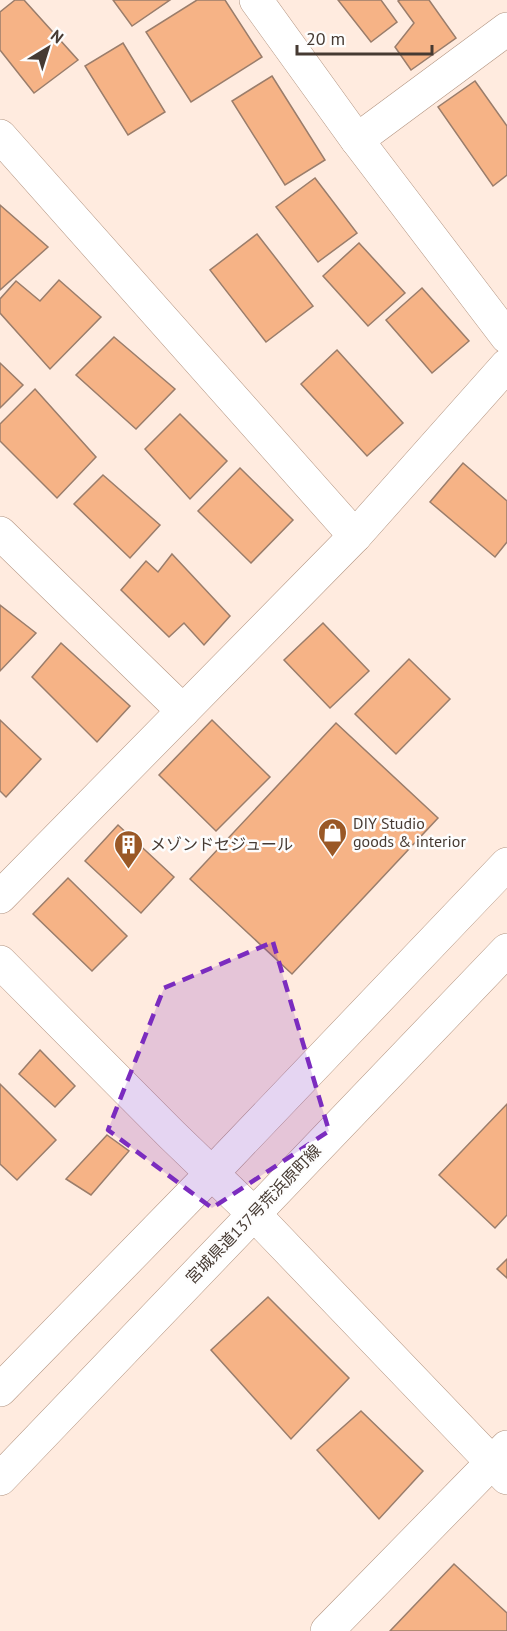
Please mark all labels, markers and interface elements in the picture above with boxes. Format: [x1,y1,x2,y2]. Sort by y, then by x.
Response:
north arrow [18,18,78,78]
scale bar [297,18,432,56]
text: N [47,25,68,47]
text: 20 m [306,27,345,50]
place label: DIY Studio goods & interior [353,813,466,851]
shop icon: DIY Studio goods & interior [316,816,348,858]
building icon: メゾンドセジュール [113,828,145,870]
place label: メゾンドセジュール [150,834,293,854]
street label: 宮城県道137号荒浜原町線 [181,1140,325,1288]

